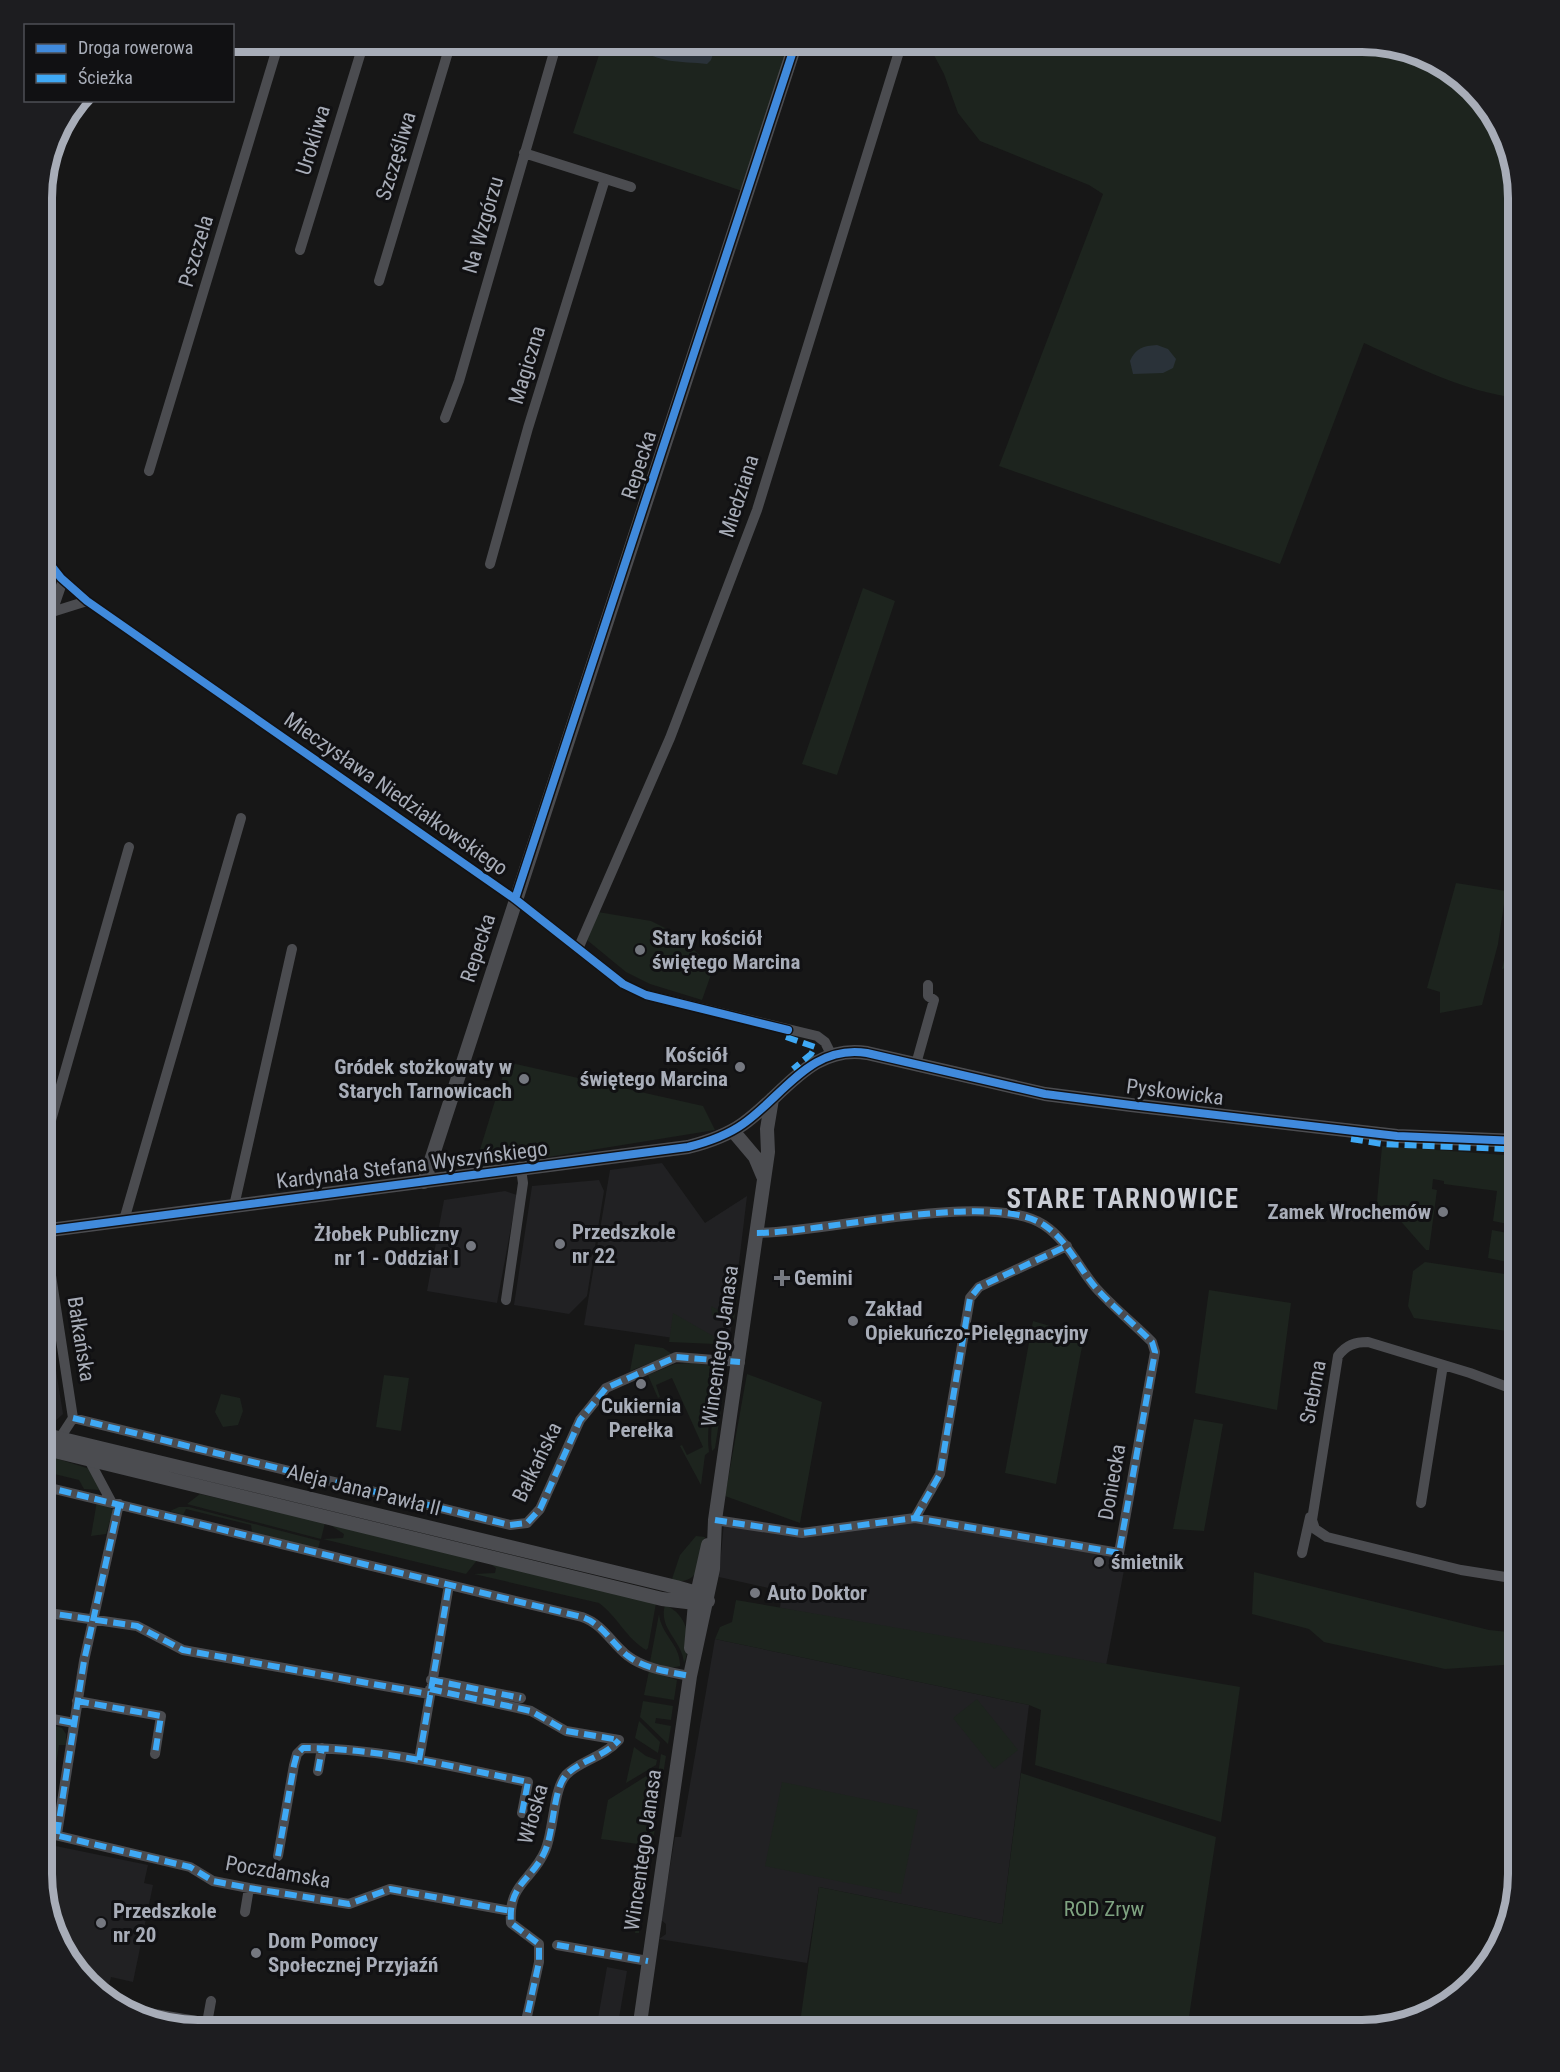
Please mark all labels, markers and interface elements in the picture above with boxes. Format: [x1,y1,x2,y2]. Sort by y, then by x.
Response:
legend [24,24,234,102]
text: Droga rowerowa [78,37,193,58]
text: Ścieżka [78,67,133,88]
street label: Urokliwa [291,102,335,178]
street label: Szczęśliwa [371,109,421,203]
street label: Na Wzgórzu [458,174,508,276]
street label: Pszczela [174,212,218,290]
street label: Magiczna [504,323,550,407]
street label: Repecka [617,428,661,502]
street label: Miedziana [714,452,764,540]
street label: Mieczysława Niedziałkowskiego [280,708,512,880]
street label: Repecka [456,911,500,985]
place label: Stary kościół świętego Marcina [652,926,800,974]
marker: Stary kościół świętego Marcina [633,943,647,957]
place label: Kościół świętego Marcina [580,1043,728,1091]
place label: Gródek stożkowaty w Starych Tarnowicach [334,1055,512,1103]
marker: Kościół świętego Marcina [733,1060,747,1074]
marker: Gródek stożkowaty w Starych Tarnowicach [517,1072,531,1086]
street label: Pyskowicka [1125,1074,1225,1110]
street label: Kardynała Stefana Wyszyńskiego [275,1136,549,1194]
district label: STARE TARNOWICE [1006,1183,1240,1215]
place label: Zamek Wrochemów [1268,1200,1431,1224]
marker: Zamek Wrochemów [1436,1205,1450,1219]
place label: Przedszkole nr 22 [572,1220,676,1268]
place label: Żłobek Publiczny nr 1 - Oddział I [314,1222,460,1270]
marker: Przedszkole nr 22 [553,1237,567,1251]
marker: Żłobek Publiczny nr 1 - Oddział I [464,1239,478,1253]
street label: Wincentego Janasa [697,1264,743,1428]
place label: Gemini [794,1266,853,1290]
marker: Gemini [775,1271,789,1285]
street label: Bałkańska [62,1295,100,1383]
place label: Zakład Opiekuńczo-Pielęgnacyjny [865,1297,1089,1345]
marker: Zakład Opiekuńczo-Pielęgnacyjny [846,1314,860,1328]
street label: Srebrna [1295,1358,1331,1426]
marker: Cukiernia Perełka [634,1377,648,1391]
place label: Cukiernia Perełka [601,1394,681,1442]
street label: Bałkańska [507,1418,567,1506]
street label: Doniecka [1094,1442,1130,1522]
street label: Aleja Jana Pawła II [285,1459,443,1521]
place label: śmietnik [1111,1550,1185,1574]
marker: śmietnik [1092,1555,1106,1569]
place label: Auto Doktor [767,1581,867,1605]
marker: Auto Doktor [748,1586,762,1600]
street label: Wincentego Janasa [620,1768,666,1932]
street label: Włoska [513,1781,553,1847]
street label: Poczdamska [224,1851,332,1893]
park label: ROD Zryw [1064,1897,1145,1921]
place label: Przedszkole nr 20 [113,1899,217,1947]
marker: Przedszkole nr 20 [94,1916,108,1930]
place label: Dom Pomocy Społecznej Przyjaźń [268,1929,438,1977]
marker: Dom Pomocy Społecznej Przyjaźń [249,1946,263,1960]

